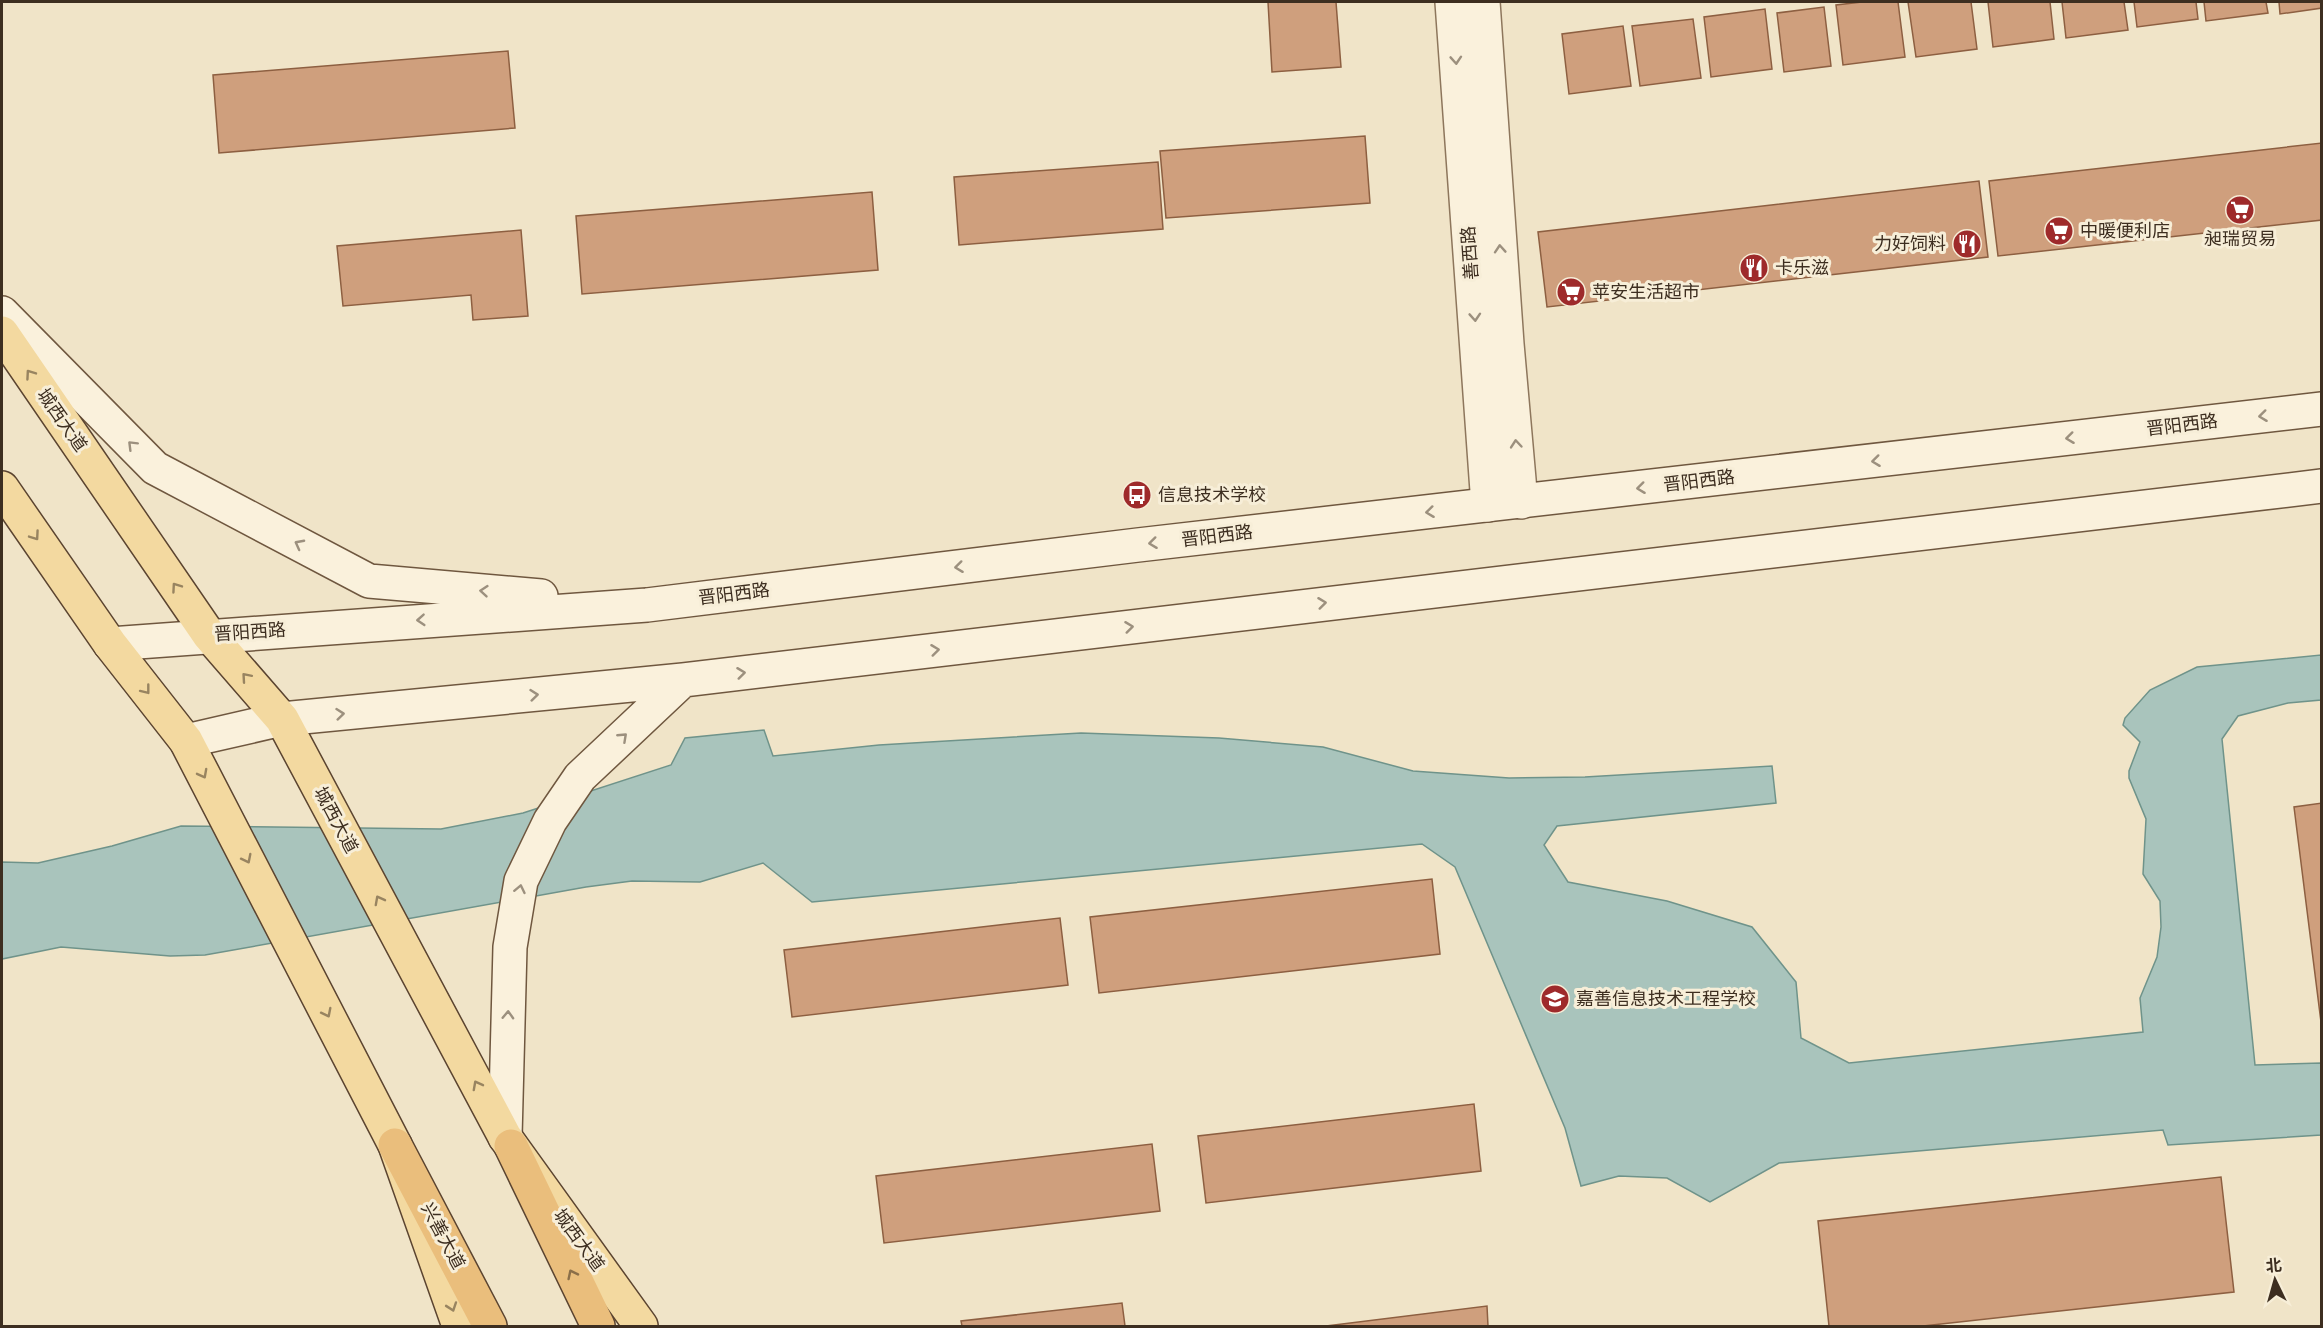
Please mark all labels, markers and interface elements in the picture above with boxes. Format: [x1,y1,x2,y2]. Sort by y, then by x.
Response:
one-way arrow [1450,55,1463,64]
supermarket icon: 昶瑞贸易 [2224,194,2256,226]
supermarket icon: 中暖便利店 [2043,215,2075,247]
place label: 中暖便利店 [2080,218,2170,245]
street label: 善西路 [1455,225,1486,281]
place label: 昶瑞贸易 [2204,226,2276,253]
restaurant icon: 力好饲料 [1951,228,1983,260]
place label: 力好饲料 [1874,231,1946,258]
one-way arrow [1494,245,1507,254]
restaurant icon: 卡乐滋 [1738,252,1770,284]
place label: 卡乐滋 [1775,255,1829,282]
supermarket icon: 苹安生活超市 [1555,276,1587,308]
place label: 苹安生活超市 [1592,279,1700,306]
one-way arrow [1468,313,1481,322]
one-way arrow [26,370,37,381]
street label: 城西大道 [30,383,93,458]
street label: 晋阳西路 [2145,408,2219,443]
one-way arrow [2259,409,2268,422]
one-way arrow [2065,431,2074,444]
one-way arrow [1510,439,1523,448]
one-way arrow [129,441,140,452]
one-way arrow [1871,454,1881,466]
street label: 晋阳西路 [1662,464,1736,499]
bus stop icon: 信息技术学校 [1121,479,1153,511]
one-way arrow [1636,481,1645,494]
place label: 信息技术学校 [1158,482,1266,509]
one-way arrow [1426,505,1435,518]
street label: 晋阳西路 [1180,519,1254,554]
one-way arrow [28,529,39,540]
one-way arrow [1148,537,1157,549]
one-way arrow [294,540,305,551]
one-way arrow [955,560,964,573]
street label: 晋阳西路 [697,577,771,612]
one-way arrow [172,582,183,593]
one-way arrow [479,585,489,598]
one-way arrow [1318,598,1327,610]
one-way arrow [416,614,425,627]
street label: 晋阳西路 [213,617,287,648]
one-way arrow [1124,621,1133,633]
one-way arrow [930,644,940,657]
one-way arrow [737,667,746,680]
one-way arrow [242,673,253,684]
one-way arrow [138,683,149,694]
one-way arrow [530,689,539,702]
one-way arrow [335,708,345,721]
one-way arrow [616,733,627,744]
one-way arrow [196,768,207,778]
street label: 城西大道 [307,782,364,858]
one-way arrow [240,853,251,863]
one-way arrow [513,884,526,894]
one-way arrow [374,896,386,907]
school or university icon: 嘉善信息技术工程学校 [1539,983,1571,1015]
place label: 嘉善信息技术工程学校 [1576,986,1756,1013]
one-way arrow [319,1006,331,1017]
one-way arrow [502,1011,514,1020]
one-way arrow [473,1081,484,1091]
street label: 兴善大道 [414,1198,471,1274]
street label: 城西大道 [547,1203,611,1277]
north arrow [2245,1250,2305,1310]
text: 北 [2265,1253,2283,1279]
one-way arrow [568,1269,580,1280]
one-way arrow [445,1301,458,1312]

